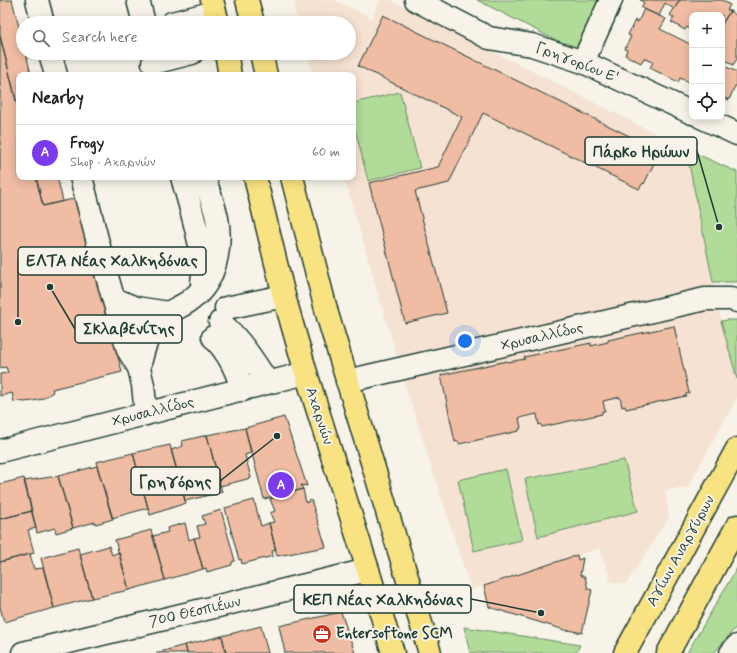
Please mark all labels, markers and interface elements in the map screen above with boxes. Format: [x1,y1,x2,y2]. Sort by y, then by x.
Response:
map controls [689,12,725,120]
button: + [689,12,725,48]
search box [16,16,356,60]
icon: search [30,27,52,49]
text: Search here [62,28,138,48]
street label: Γρηγορίου Ε' [533,38,621,88]
button: − [689,48,725,84]
button: locate [689,84,725,120]
text: Nearby [32,87,84,109]
text: Frogy [70,134,104,154]
callout: Πάρκο Ηρώων [585,137,697,165]
text: Πάρκο Ηρώων [593,142,689,163]
text: A [41,144,49,161]
text: 60 m [312,144,340,161]
text: Shop · Αχαρνών [70,154,155,171]
callout: ΕΛΤΑ Νέας Χαλκηδόνας [18,247,206,275]
text: ΕΛΤΑ Νέας Χαλκηδόνας [26,250,198,272]
callout: Σκλαβενίτης [75,315,182,343]
street label: Χρυσαλλίδος [499,318,586,356]
text: Σκλαβενίτης [83,319,175,340]
your location [455,331,475,351]
street label: Αχαρνών [300,385,338,448]
street label: Χρυσαλλίδος [110,392,197,432]
callout: Γρηγόρης [131,467,220,495]
pin: A [268,470,294,500]
text: Γρηγόρης [138,472,212,493]
street label: Αγίων Αναργύρων [642,492,720,610]
callout: ΚΕΠ Νέας Χαλκηδόνας [294,585,471,613]
text: ΚΕΠ Νέας Χαλκηδόνας [303,589,463,611]
street label: 700 Θεσπιέων [147,592,243,632]
office icon: Entersoftone SCM [311,623,333,645]
place label: Entersoftone SCM [336,624,453,644]

